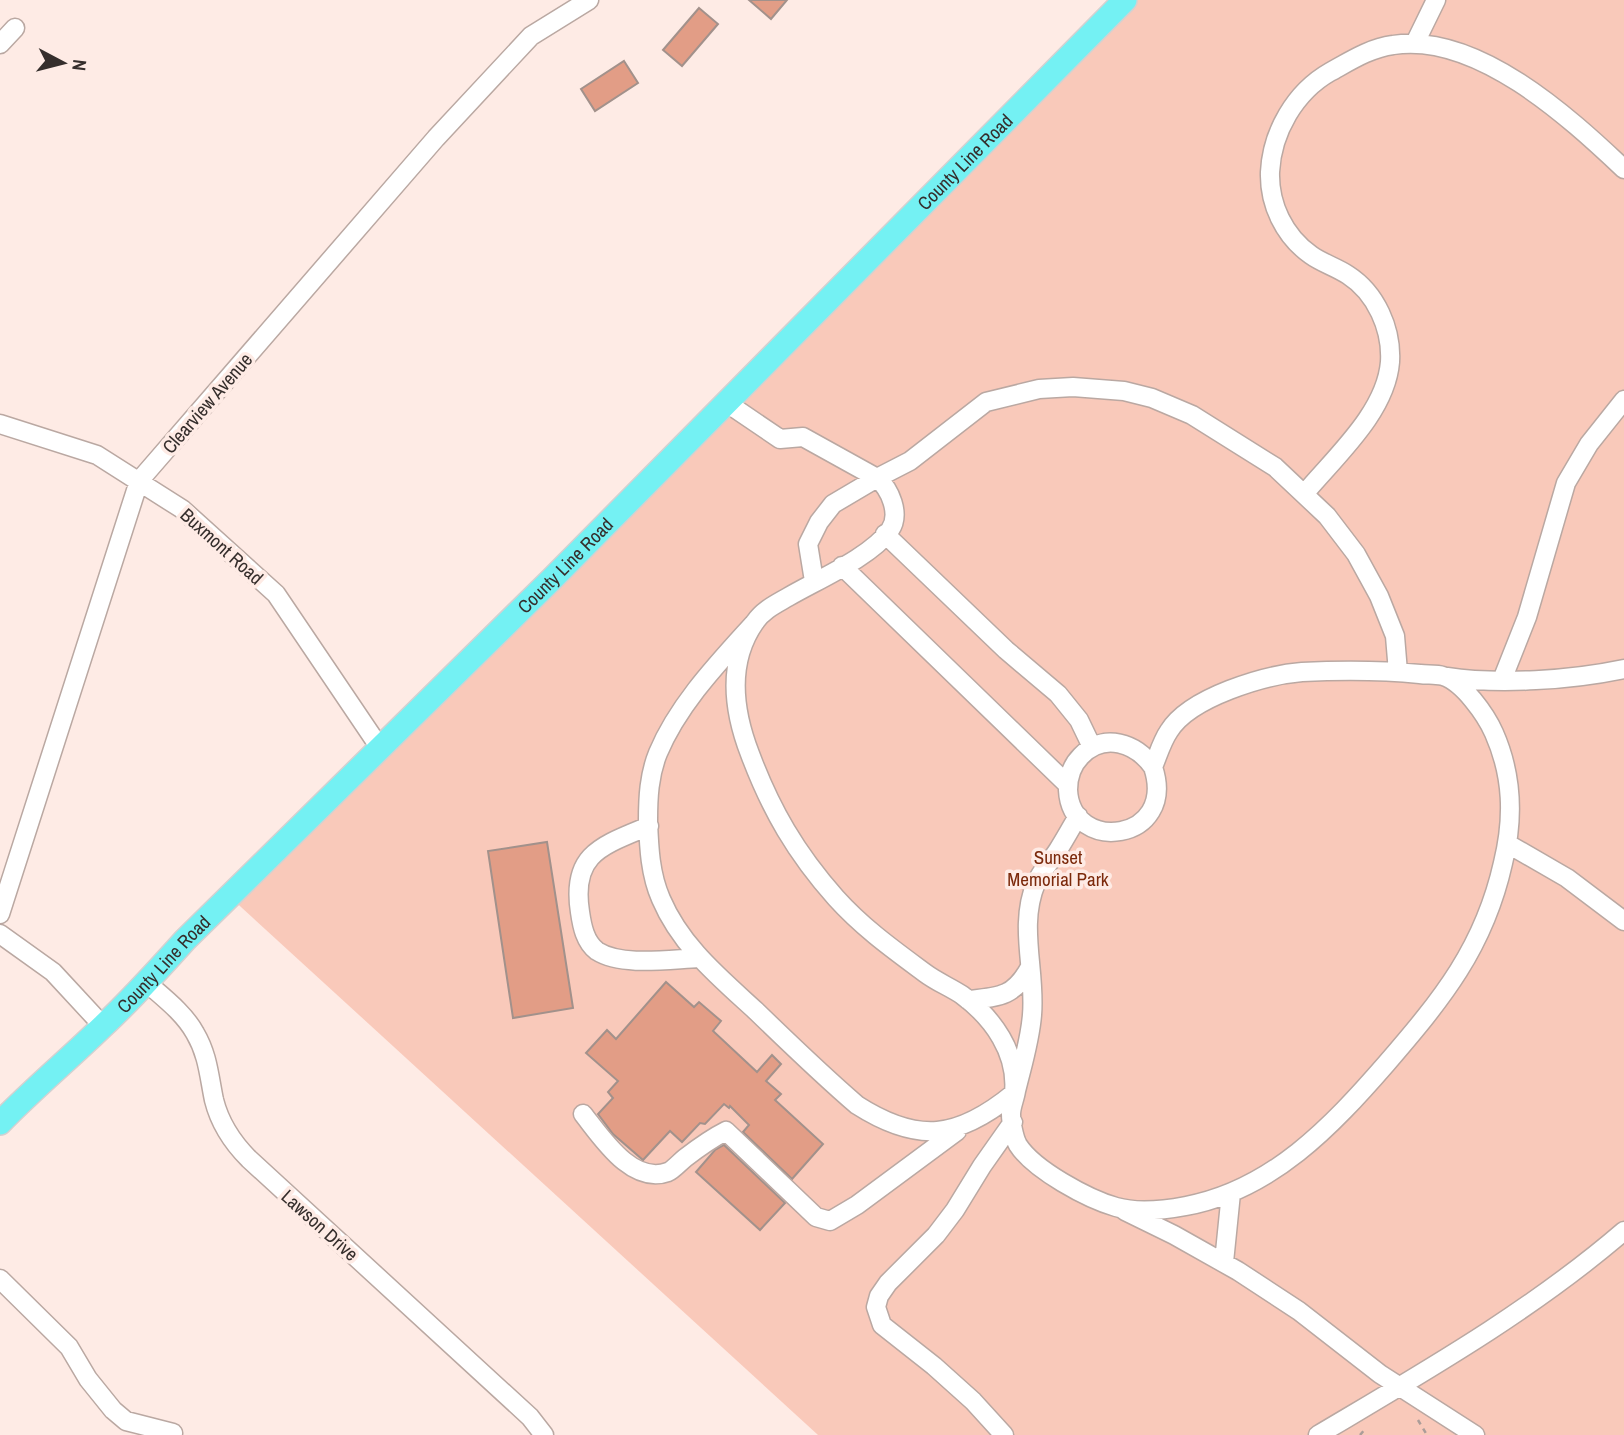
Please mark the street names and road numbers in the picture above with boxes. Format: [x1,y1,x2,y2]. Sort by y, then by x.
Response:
street label: County Line Road [911,108,1018,216]
street label: Clearview Avenue [156,347,258,459]
street label: Buxmont Road [175,502,269,590]
street label: County Line Road [512,512,619,619]
street label: County Line Road [111,909,216,1019]
street label: Lawson Drive [276,1183,364,1267]

